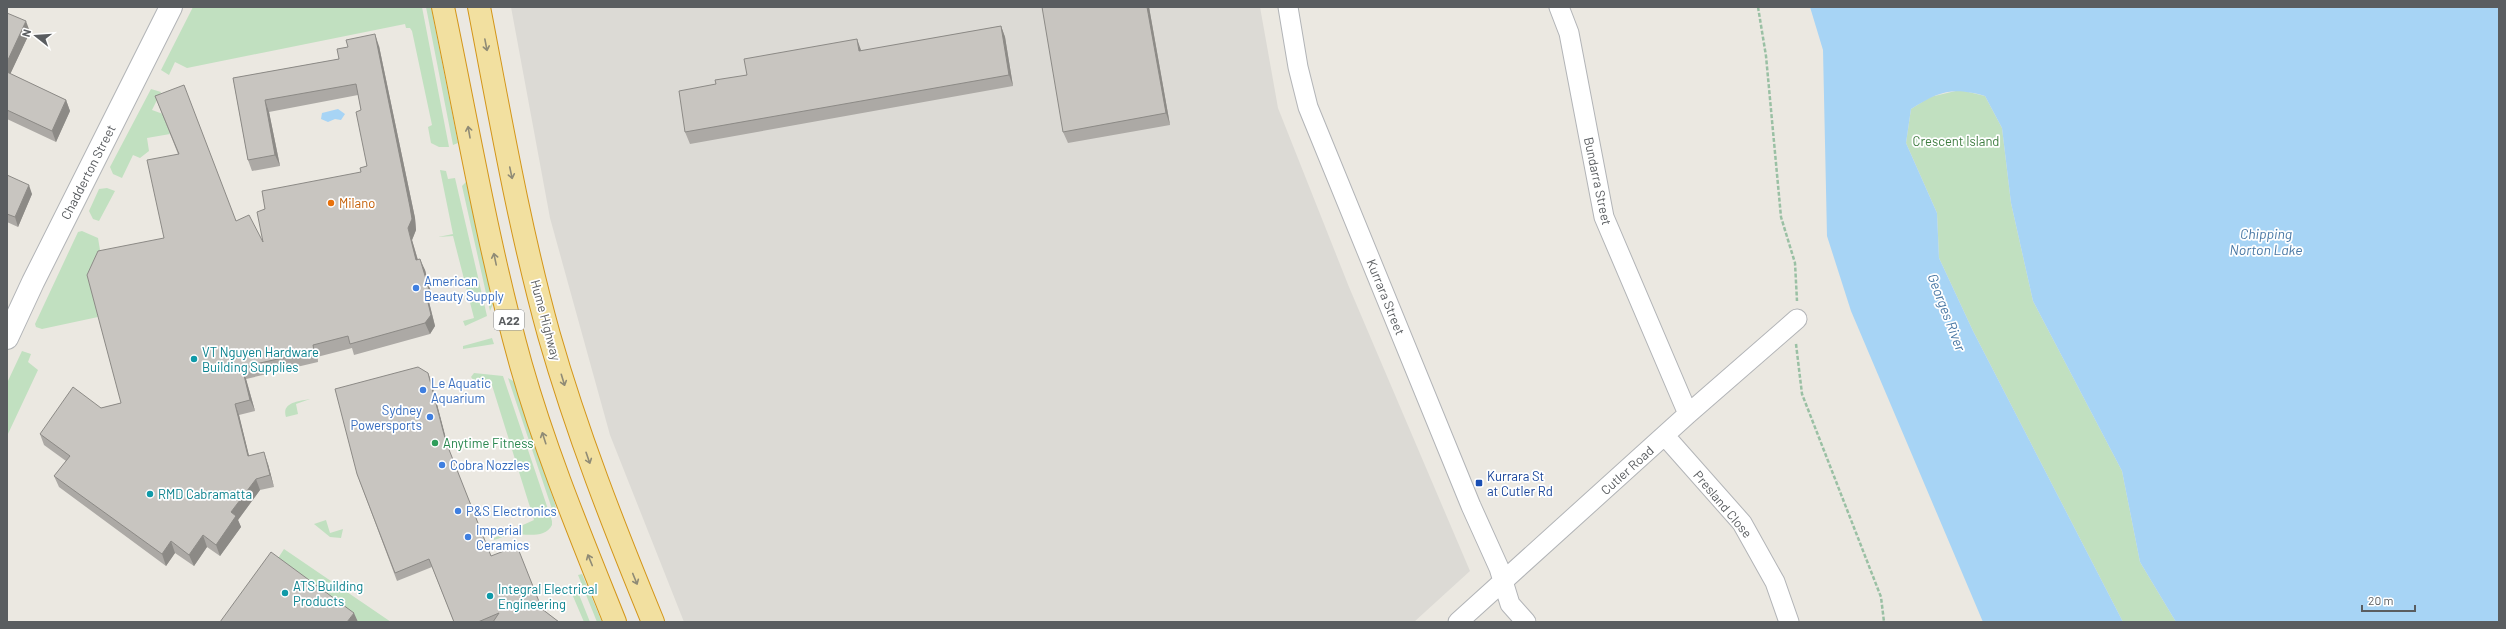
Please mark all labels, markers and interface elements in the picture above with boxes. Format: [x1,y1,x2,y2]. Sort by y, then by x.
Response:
north arrow [16,16,56,56]
text: N [19,28,33,38]
one-way arrow [482,38,490,51]
street label: Chadderton Street [57,122,119,222]
one-way arrow [465,126,473,139]
park label: Crescent Island [1913,133,1999,149]
street label: Bundarra Street [1581,135,1615,227]
one-way arrow [508,166,516,179]
place label: Milano [339,195,375,211]
marker: Milano [326,198,336,208]
water label: Chipping Norton Lake [2230,225,2302,258]
one-way arrow [490,253,498,266]
street label: Kurrara Street [1364,257,1408,337]
water label: Georges River [1924,271,1970,354]
place label: American Beauty Supply [424,273,504,304]
street label: Hume Highway [528,278,564,362]
marker: American Beauty Supply [411,283,421,293]
road number: A22 [494,310,524,330]
place label: VT Nguyen Hardware Building Supplies [202,344,319,375]
marker: VT Nguyen Hardware Building Supplies [189,354,199,364]
one-way arrow [560,374,567,387]
place label: Le Aquatic Aquarium [431,375,491,406]
marker: Le Aquatic Aquarium [418,385,428,395]
place label: Sydney Powersports [351,402,422,433]
marker: Sydney Powersports [425,412,435,422]
one-way arrow [540,432,547,445]
place label: Anytime Fitness [443,435,533,451]
marker: Anytime Fitness [430,438,440,448]
street label: Cutler Road [1597,442,1657,498]
one-way arrow [585,451,592,464]
place label: Cobra Nozzles [450,457,530,473]
marker: Cobra Nozzles [437,460,447,470]
street label: Presland Close [1690,467,1756,541]
place label: Kurrara St at Cutler Rd [1487,468,1553,499]
marker: Kurrara St at Cutler Rd [1474,478,1484,488]
place label: RMD Cabramatta [158,486,252,502]
marker: RMD Cabramatta [145,489,155,499]
place label: P&S Electronics [466,503,557,519]
marker: P&S Electronics [453,506,463,516]
place label: Imperial Ceramics [476,522,529,553]
marker: Imperial Ceramics [463,532,473,542]
one-way arrow [586,554,593,566]
one-way arrow [632,572,640,584]
place label: ATS Building Products [293,578,363,609]
place label: Integral Electrical Engineering [498,581,597,612]
scale bar [2362,587,2415,613]
marker: ATS Building Products [280,588,290,598]
marker: Integral Electrical Engineering [485,591,495,601]
text: 20 m [2368,593,2394,607]

